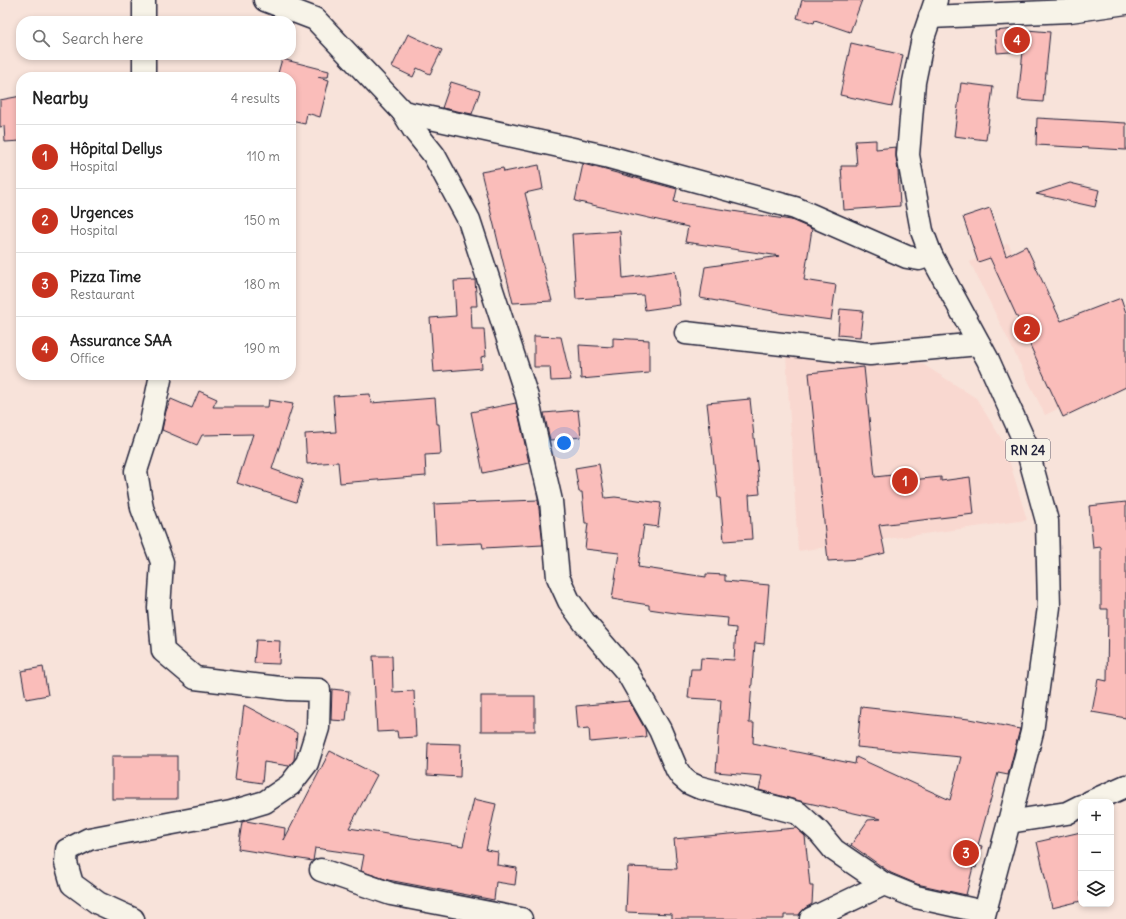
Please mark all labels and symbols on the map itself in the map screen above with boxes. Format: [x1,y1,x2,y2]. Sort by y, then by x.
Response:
pin: 4 [1004,25,1030,55]
pin: 2 [1014,314,1040,344]
your location [554,433,574,453]
road number: RN 24 [1006,439,1050,461]
pin: 1 [892,466,918,496]
pin: 3 [953,838,979,868]

